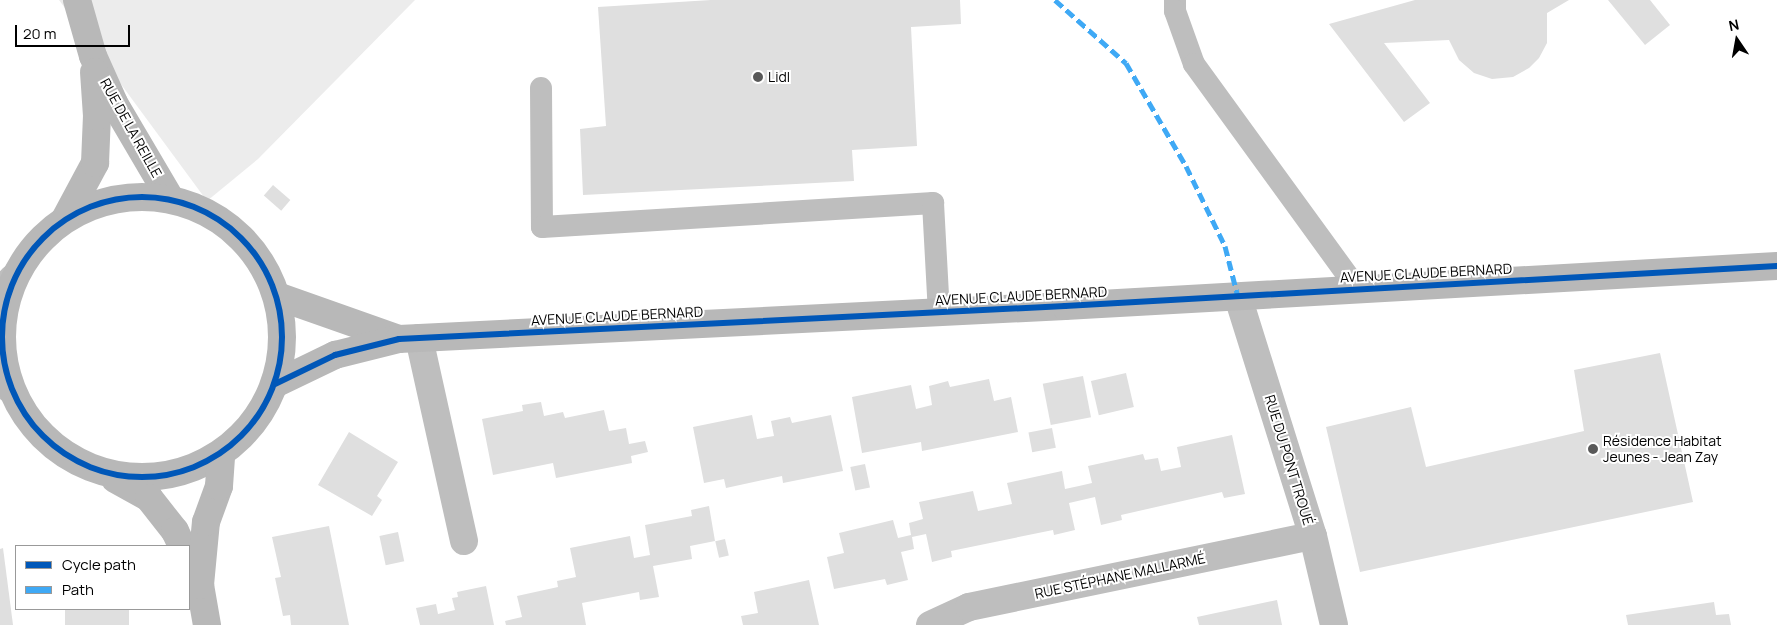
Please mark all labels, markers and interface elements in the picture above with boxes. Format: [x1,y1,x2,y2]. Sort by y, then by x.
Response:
scale bar [18,15,132,47]
north arrow [1712,15,1762,65]
text: N [1727,15,1741,35]
text: 20 m [23,23,56,44]
place label: Lidl [768,69,790,85]
marker: Lidl [752,71,764,83]
street label: RUE DE LA REILLE [97,75,165,181]
street label: AVENUE CLAUDE BERNARD [1340,260,1512,286]
street label: AVENUE CLAUDE BERNARD [935,283,1107,309]
street label: AVENUE CLAUDE BERNARD [531,303,703,329]
street label: RUE DU PONT TROUÉ [1261,393,1317,527]
place label: Résidence Habitat Jeunes - Jean Zay [1603,433,1722,466]
marker: Résidence Habitat Jeunes - Jean Zay [1587,443,1599,455]
legend [15,545,190,610]
street label: RUE STÉPHANE MALLARMÉ [1033,550,1207,602]
text: Cycle path [62,554,136,575]
text: Path [62,579,94,600]

